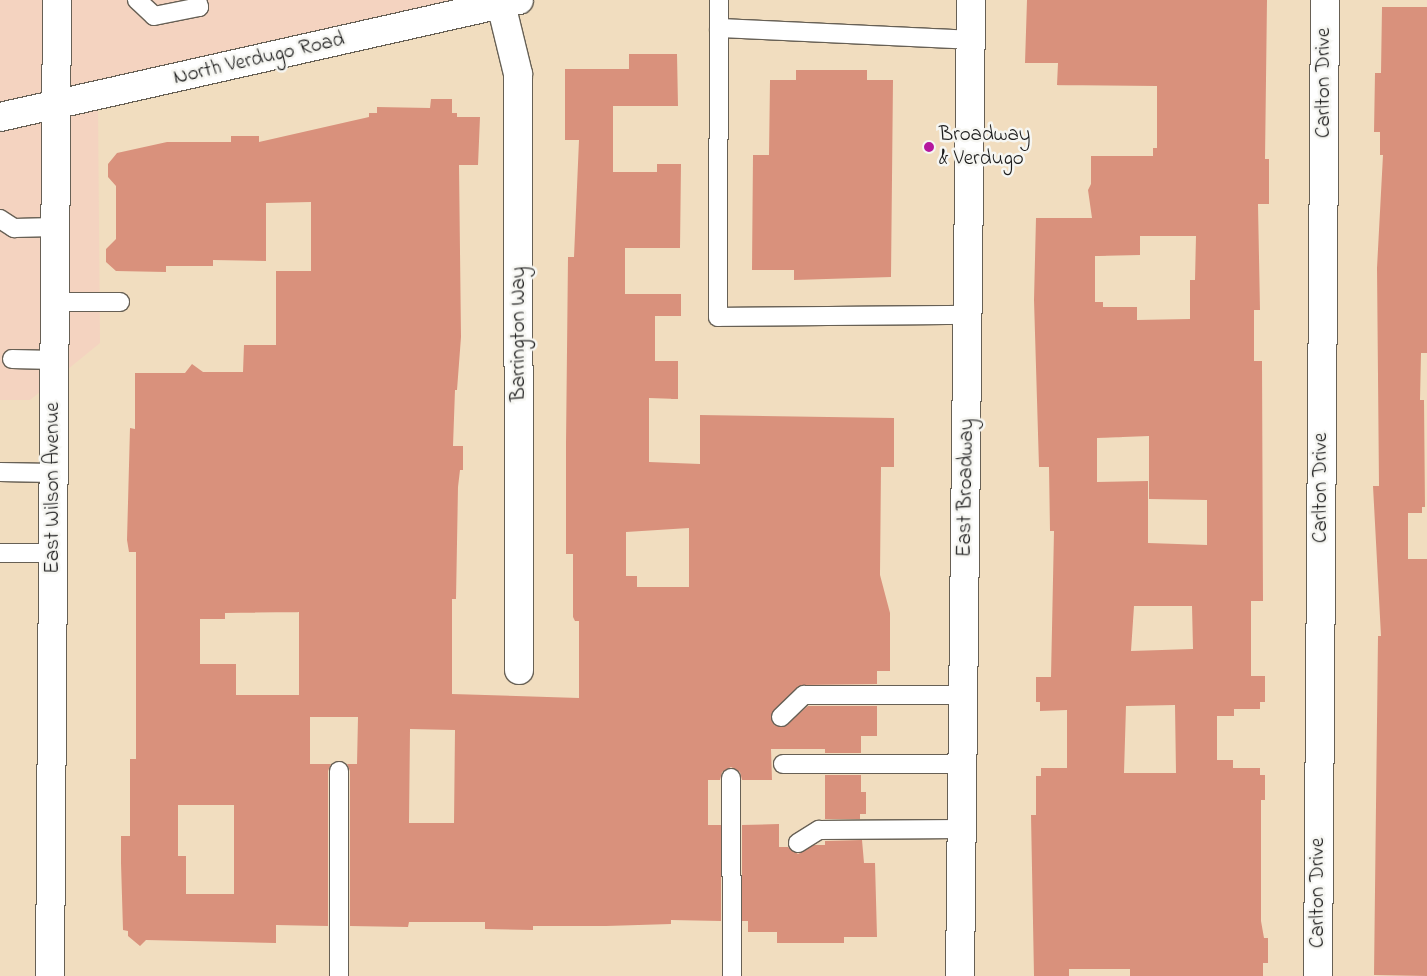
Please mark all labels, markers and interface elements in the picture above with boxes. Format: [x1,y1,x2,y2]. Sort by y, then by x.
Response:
street label: North Verdugo Road [171,27,347,91]
street label: Carlton Drive [1311,28,1337,138]
place label: Broadway & Verdugo [939,122,1030,172]
marker: Broadway & Verdugo [923,141,935,153]
street label: Barrington Way [506,267,532,401]
street label: East Wilson Avenue [40,402,66,574]
street label: East Broadway [952,419,980,557]
street label: Carlton Drive [1308,433,1334,543]
street label: Carlton Drive [1305,838,1331,948]

